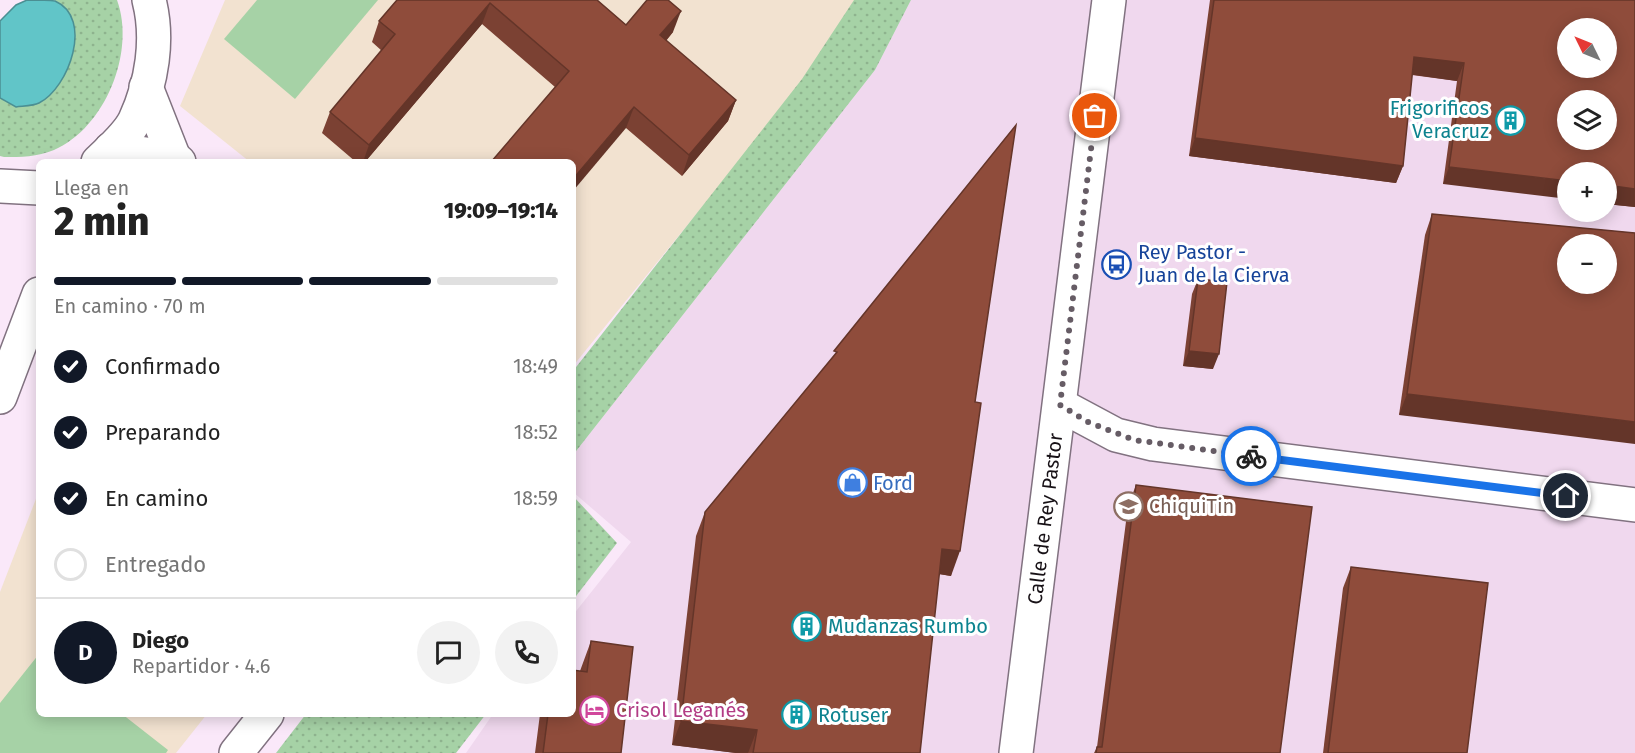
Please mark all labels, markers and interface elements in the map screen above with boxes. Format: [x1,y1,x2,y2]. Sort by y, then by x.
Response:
north arrow [1557,18,1617,78]
map controls [1557,18,1617,294]
pin [1069,90,1120,141]
button: layers [1557,90,1617,150]
place label: Frigorificos Veracruz [1390,96,1489,143]
icon: bag [1078,99,1111,132]
building icon: Frigorificos Veracruz [1494,104,1526,136]
button: + [1557,162,1617,222]
text: Llega en [54,176,129,200]
text: 19:09–19:14 [444,197,558,224]
text: 2 min [54,199,150,245]
button: − [1557,234,1617,294]
place label: Rey Pastor - Juan de la Cierva [1138,240,1290,287]
bus stop icon: Rey Pastor - Juan de la Cierva [1101,248,1133,280]
text: En camino · 70 m [54,294,206,318]
icon: check [54,350,87,383]
text: Confirmado [105,353,221,380]
text: 18:49 [513,354,558,378]
icon: check [54,416,87,449]
text: Preparando [105,419,221,446]
text: 18:52 [514,420,558,444]
courier [1221,426,1281,486]
street label: Calle de Rey Pastor [1022,431,1067,606]
icon: bike [1235,440,1268,473]
shop icon: Ford [836,467,868,499]
pin [1540,470,1591,521]
place label: Ford [873,471,913,495]
icon: home [1549,479,1582,512]
icon: check [54,482,87,515]
text: En camino [105,485,208,512]
text: 18:59 [513,486,558,510]
school or university icon: ChiquiTin [1112,490,1144,522]
place label: ChiquiTin [1149,494,1234,518]
text: Entregado [105,551,206,578]
building icon: Mudanzas Rumbo [791,610,823,642]
place label: Mudanzas Rumbo [828,614,988,638]
button: chat [417,621,480,684]
button: phone [495,621,558,684]
text: Diego [132,627,189,654]
text: D [78,639,93,666]
text: Repartidor · 4.6 [132,654,271,678]
hotel icon: Crisol Leganés [579,694,611,726]
place label: Crisol Leganés [616,698,746,722]
building icon: Rotuser [781,699,813,731]
place label: Rotuser [818,703,889,727]

